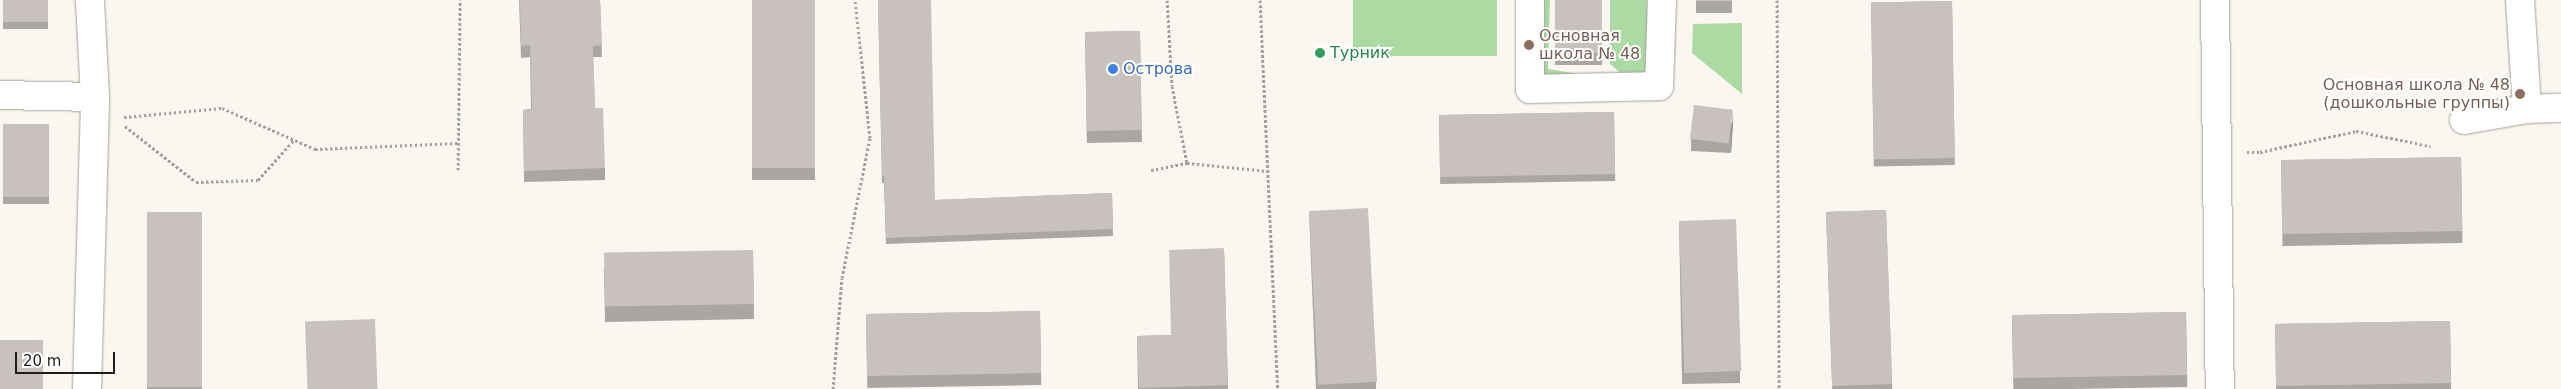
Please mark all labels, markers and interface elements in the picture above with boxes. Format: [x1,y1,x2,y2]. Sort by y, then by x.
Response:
place label: Основная школа № 48 [1539,26,1640,64]
marker: Основная школа № 48 [1523,39,1535,51]
place label: Турник [1330,43,1390,63]
marker: Турник [1314,47,1326,59]
place label: Острова [1123,59,1193,79]
marker: Острова [1107,63,1119,75]
place label: Основная школа № 48 (дошкольные группы) [2323,75,2510,113]
marker: Основная школа № 48 (дошкольные группы) [2514,88,2526,100]
scale bar [18,342,118,374]
text: 20 m [23,352,61,370]

